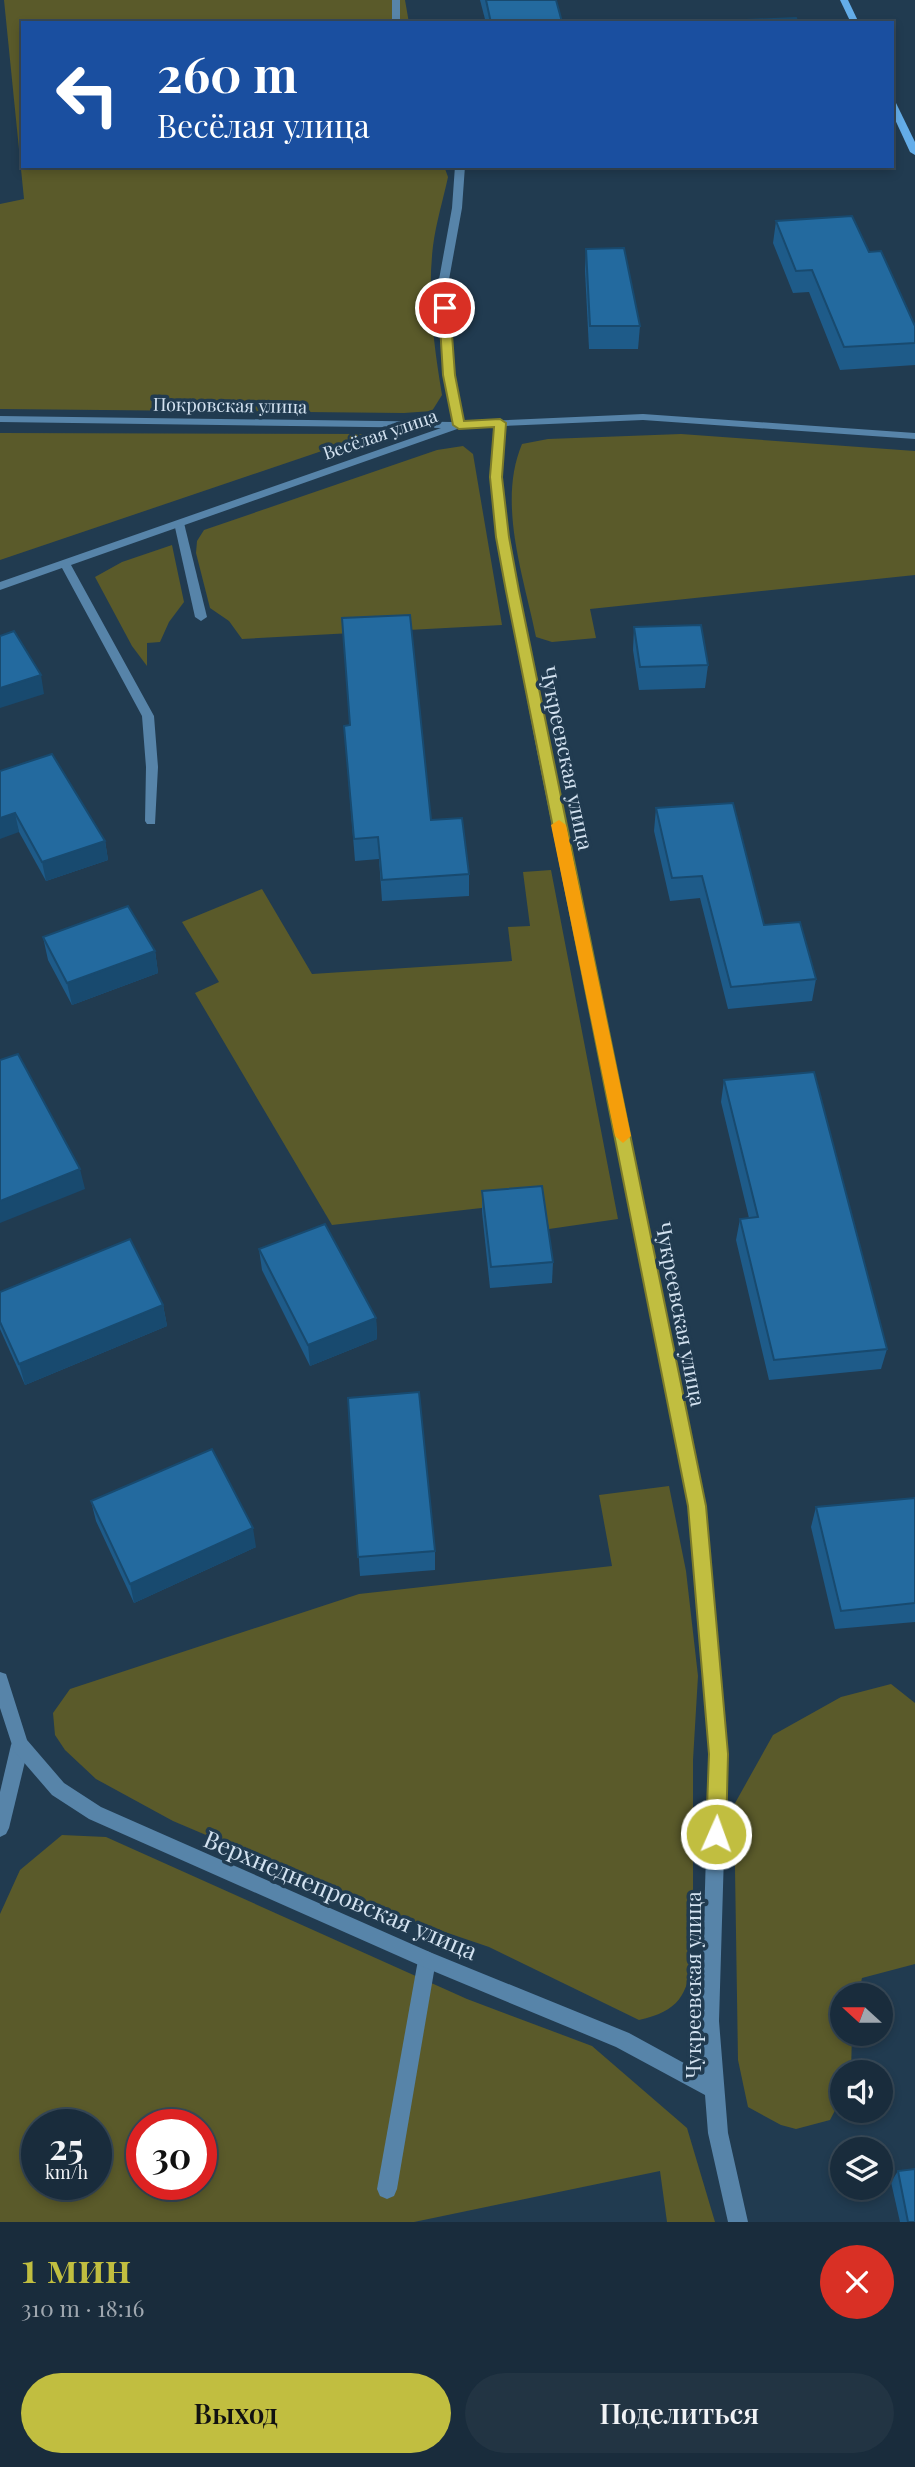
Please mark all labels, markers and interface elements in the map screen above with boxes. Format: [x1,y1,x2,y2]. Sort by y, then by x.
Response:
text: 260 m [157,40,297,105]
icon: left [42,49,133,140]
text: Весёлая улица [157,103,370,146]
pin [415,278,475,338]
icon: arrive [426,289,464,327]
street label: Покровская улица [153,392,307,418]
street label: Весёлая улица [320,403,440,465]
street label: Чукреевская улица [535,664,601,853]
street label: Чукреевская улица [650,1219,714,1409]
position arrow [679,1797,753,1871]
street label: Верхнеднепровская улица [199,1822,483,1966]
street label: Чукреевская улица [678,1891,706,2079]
north arrow [830,1983,892,2046]
map controls [830,1983,893,2200]
button: sound [830,2060,893,2123]
speed limit sign: 30 [126,2109,217,2200]
text: 25 [49,2122,84,2169]
button: layers [830,2137,893,2200]
text: km/h [45,2160,88,2184]
text: 1 мин [21,2238,131,2294]
button: close [820,2245,894,2319]
text: 310 m · 18:16 [21,2292,144,2323]
button: Выход [21,2373,451,2453]
button: Поделиться [465,2373,894,2453]

